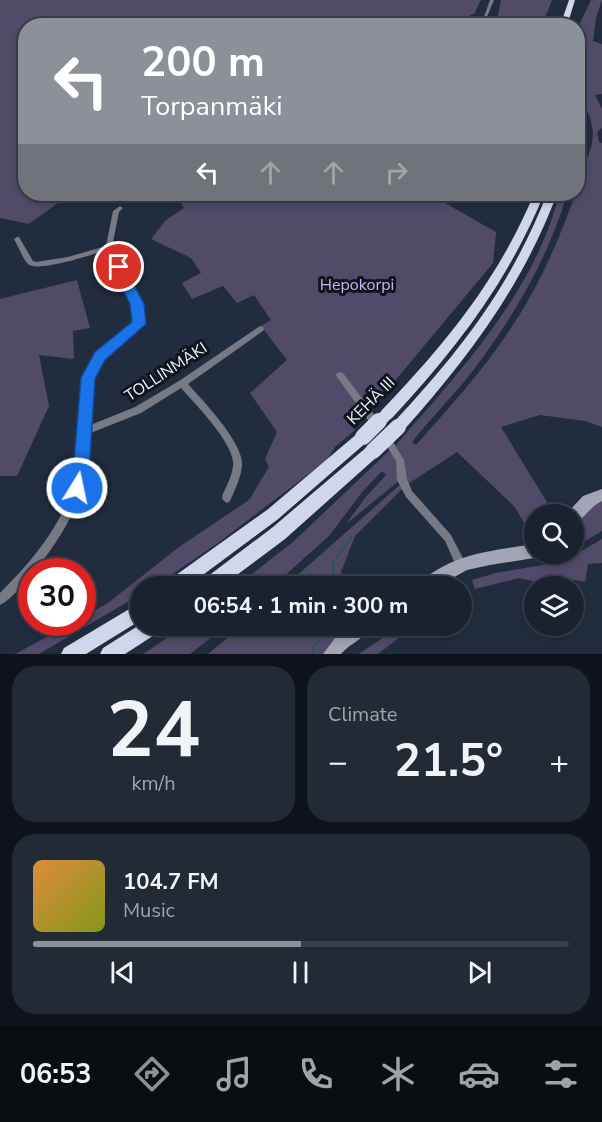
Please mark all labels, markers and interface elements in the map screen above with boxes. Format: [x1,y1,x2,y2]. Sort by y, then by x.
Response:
text: 200 m [141,34,265,91]
icon: left [42,42,120,120]
text: Torpanmäki [141,88,282,125]
icon: left [191,156,224,189]
icon: ahead [254,156,287,189]
icon: ahead [317,156,350,189]
icon: right [380,156,413,189]
pin [93,241,144,292]
icon: arrive [102,250,135,283]
park label: Hepokorpi [320,274,394,296]
street label: TOLLINMÄKI [121,337,211,407]
street label: KEHÄ III [342,372,400,430]
position arrow [45,456,109,520]
map controls [524,504,584,636]
button: search [524,504,584,564]
speed limit sign: 30 [18,558,96,636]
button: layers [524,576,584,636]
text: 06:54 · 1 min · 300 m [194,591,408,621]
text: 24 [107,677,200,784]
text: Climate [328,701,397,728]
text: 21.5° [394,731,503,792]
text: − [328,740,348,785]
text: + [549,740,569,785]
text: km/h [131,770,176,797]
text: 104.7 FM [123,867,219,897]
text: Music [123,897,175,924]
icon: previous [106,956,139,989]
icon: pause [284,956,317,989]
icon: next [463,956,496,989]
icon: directions [131,1053,173,1095]
icon: music [213,1053,255,1095]
icon: phone [295,1053,337,1095]
icon: climate [377,1053,419,1095]
icon: car [458,1053,500,1095]
icon: filters [540,1053,582,1095]
text: 06:53 [20,1056,91,1093]

